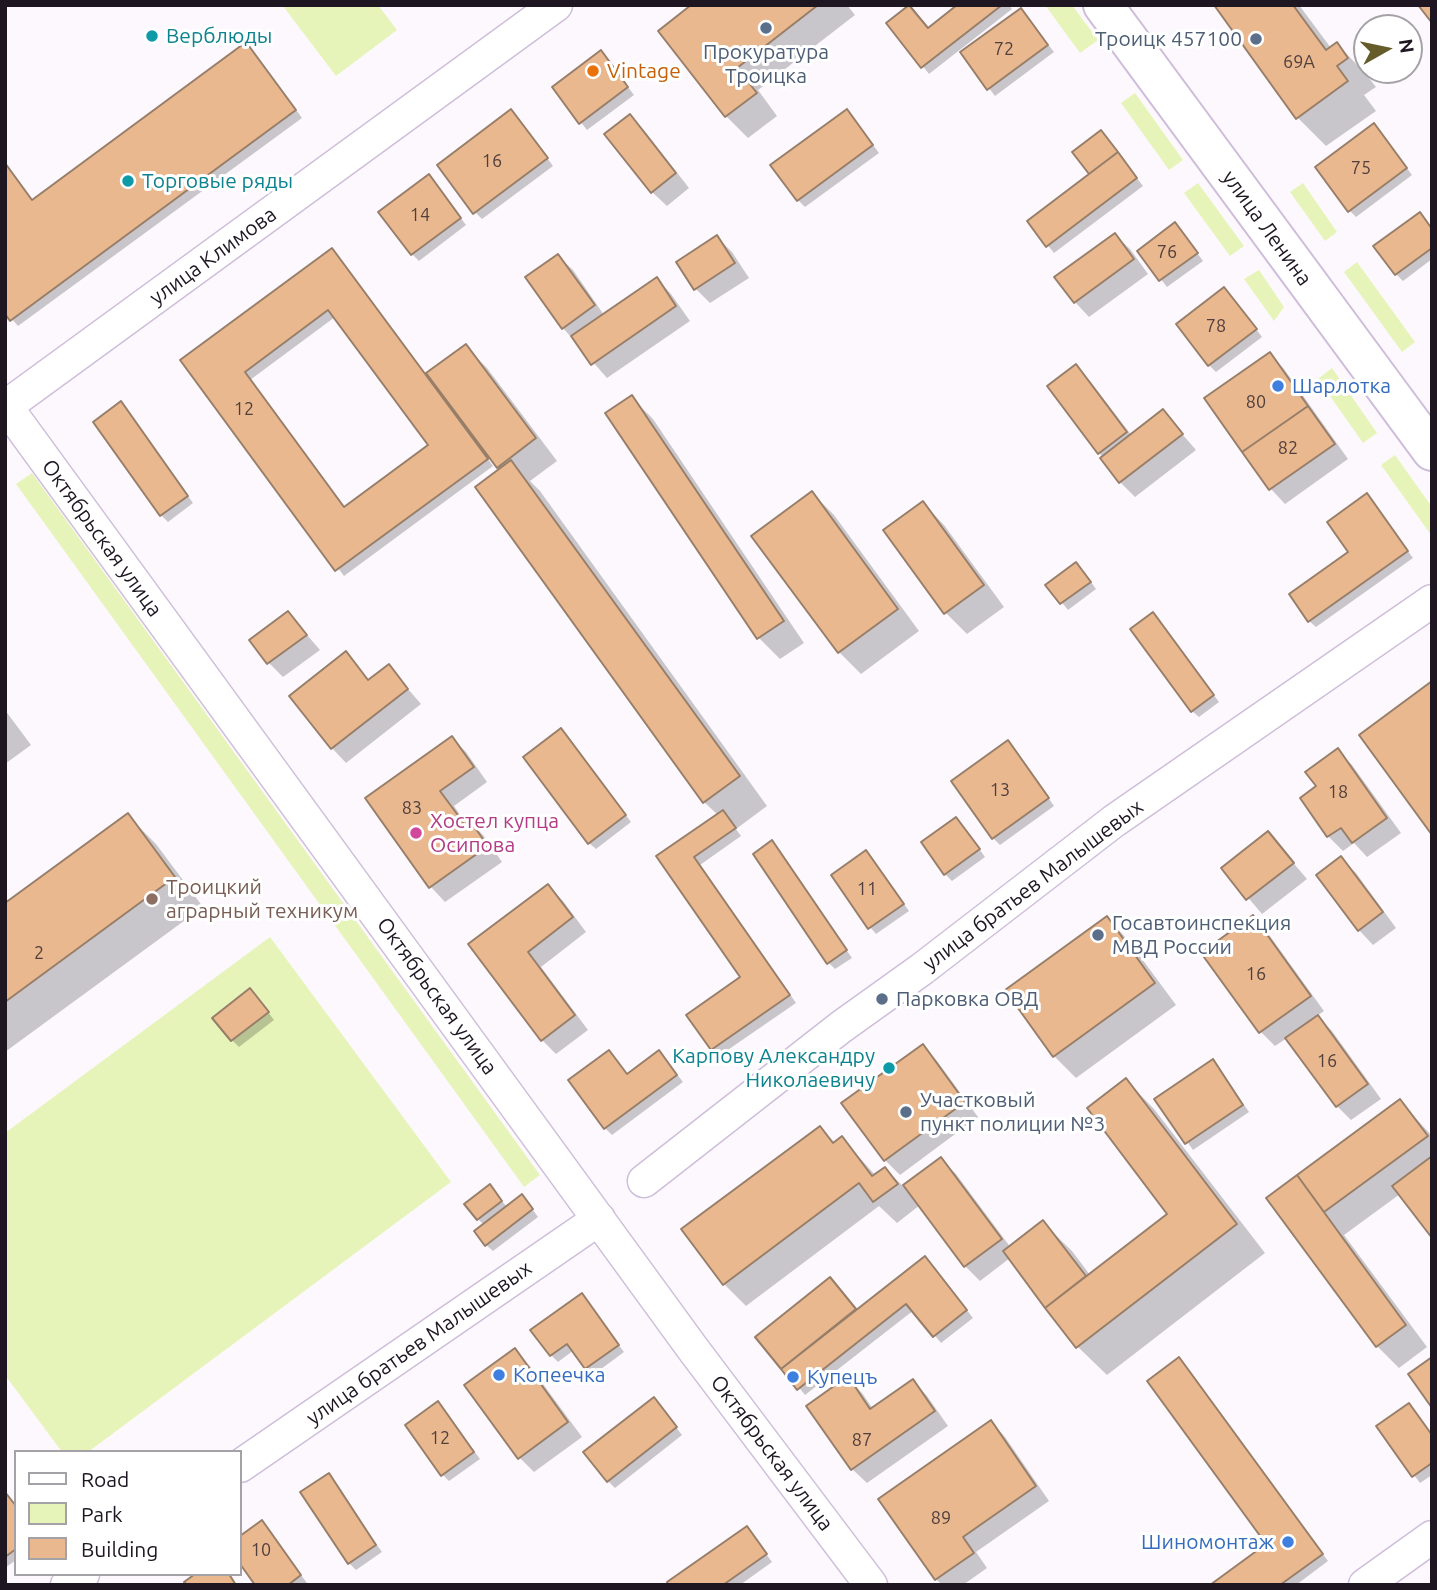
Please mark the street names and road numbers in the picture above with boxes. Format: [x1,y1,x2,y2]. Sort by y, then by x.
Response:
street label: улица Ленина [1217,166,1317,290]
street label: улица Климова [145,202,281,310]
street label: Октябрьская улица [37,454,167,622]
street label: улица братьев Малышевых [918,794,1148,976]
street label: Октябрьская улица [372,912,502,1080]
street label: улица братьев Малышевых [301,1255,537,1431]
street label: Октябрьская улица [705,1370,839,1536]

